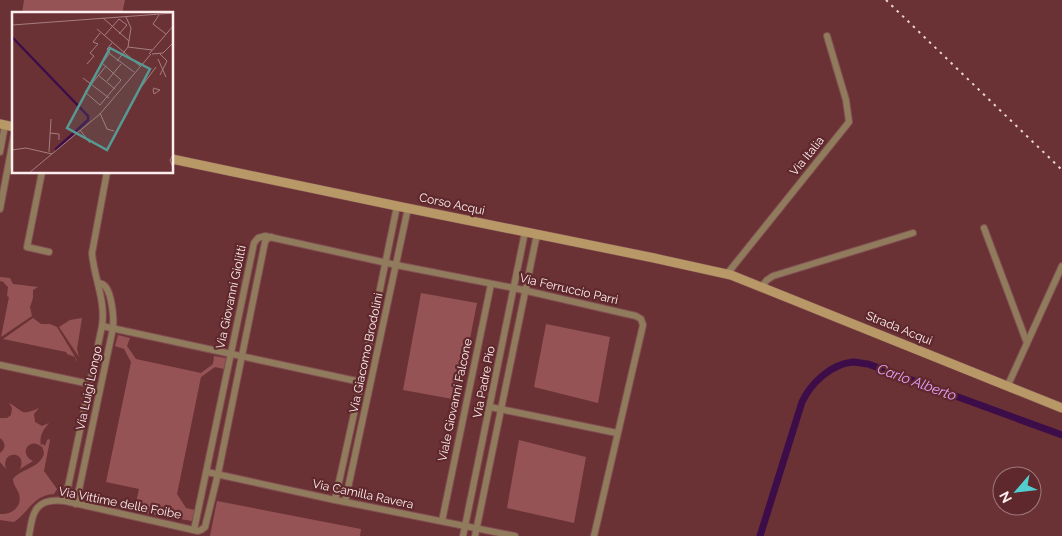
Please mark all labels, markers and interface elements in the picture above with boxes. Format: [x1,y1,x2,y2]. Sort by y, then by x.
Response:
inset map [12,12,174,174]
street label: Via Italia [787,134,827,178]
street label: Corso Acqui [418,190,486,218]
street label: Via Giovanni Giolitti [213,244,249,350]
street label: Via Ferruccio Parri [518,271,620,307]
street label: Via Giacomo Brodolini [346,292,386,414]
street label: Strada Acqui [864,308,934,348]
street label: Viale Giovanni Falcone [435,337,475,463]
street label: Via Luigi Longo [73,345,105,431]
street label: Via Padre Pio [470,345,498,419]
water label: Carlo Alberto [875,360,959,404]
north arrow [992,466,1042,516]
street label: Via Camilla Ravera [311,476,415,512]
street label: Via Vittime delle Foibe [58,484,182,522]
text: N [996,489,1015,506]

